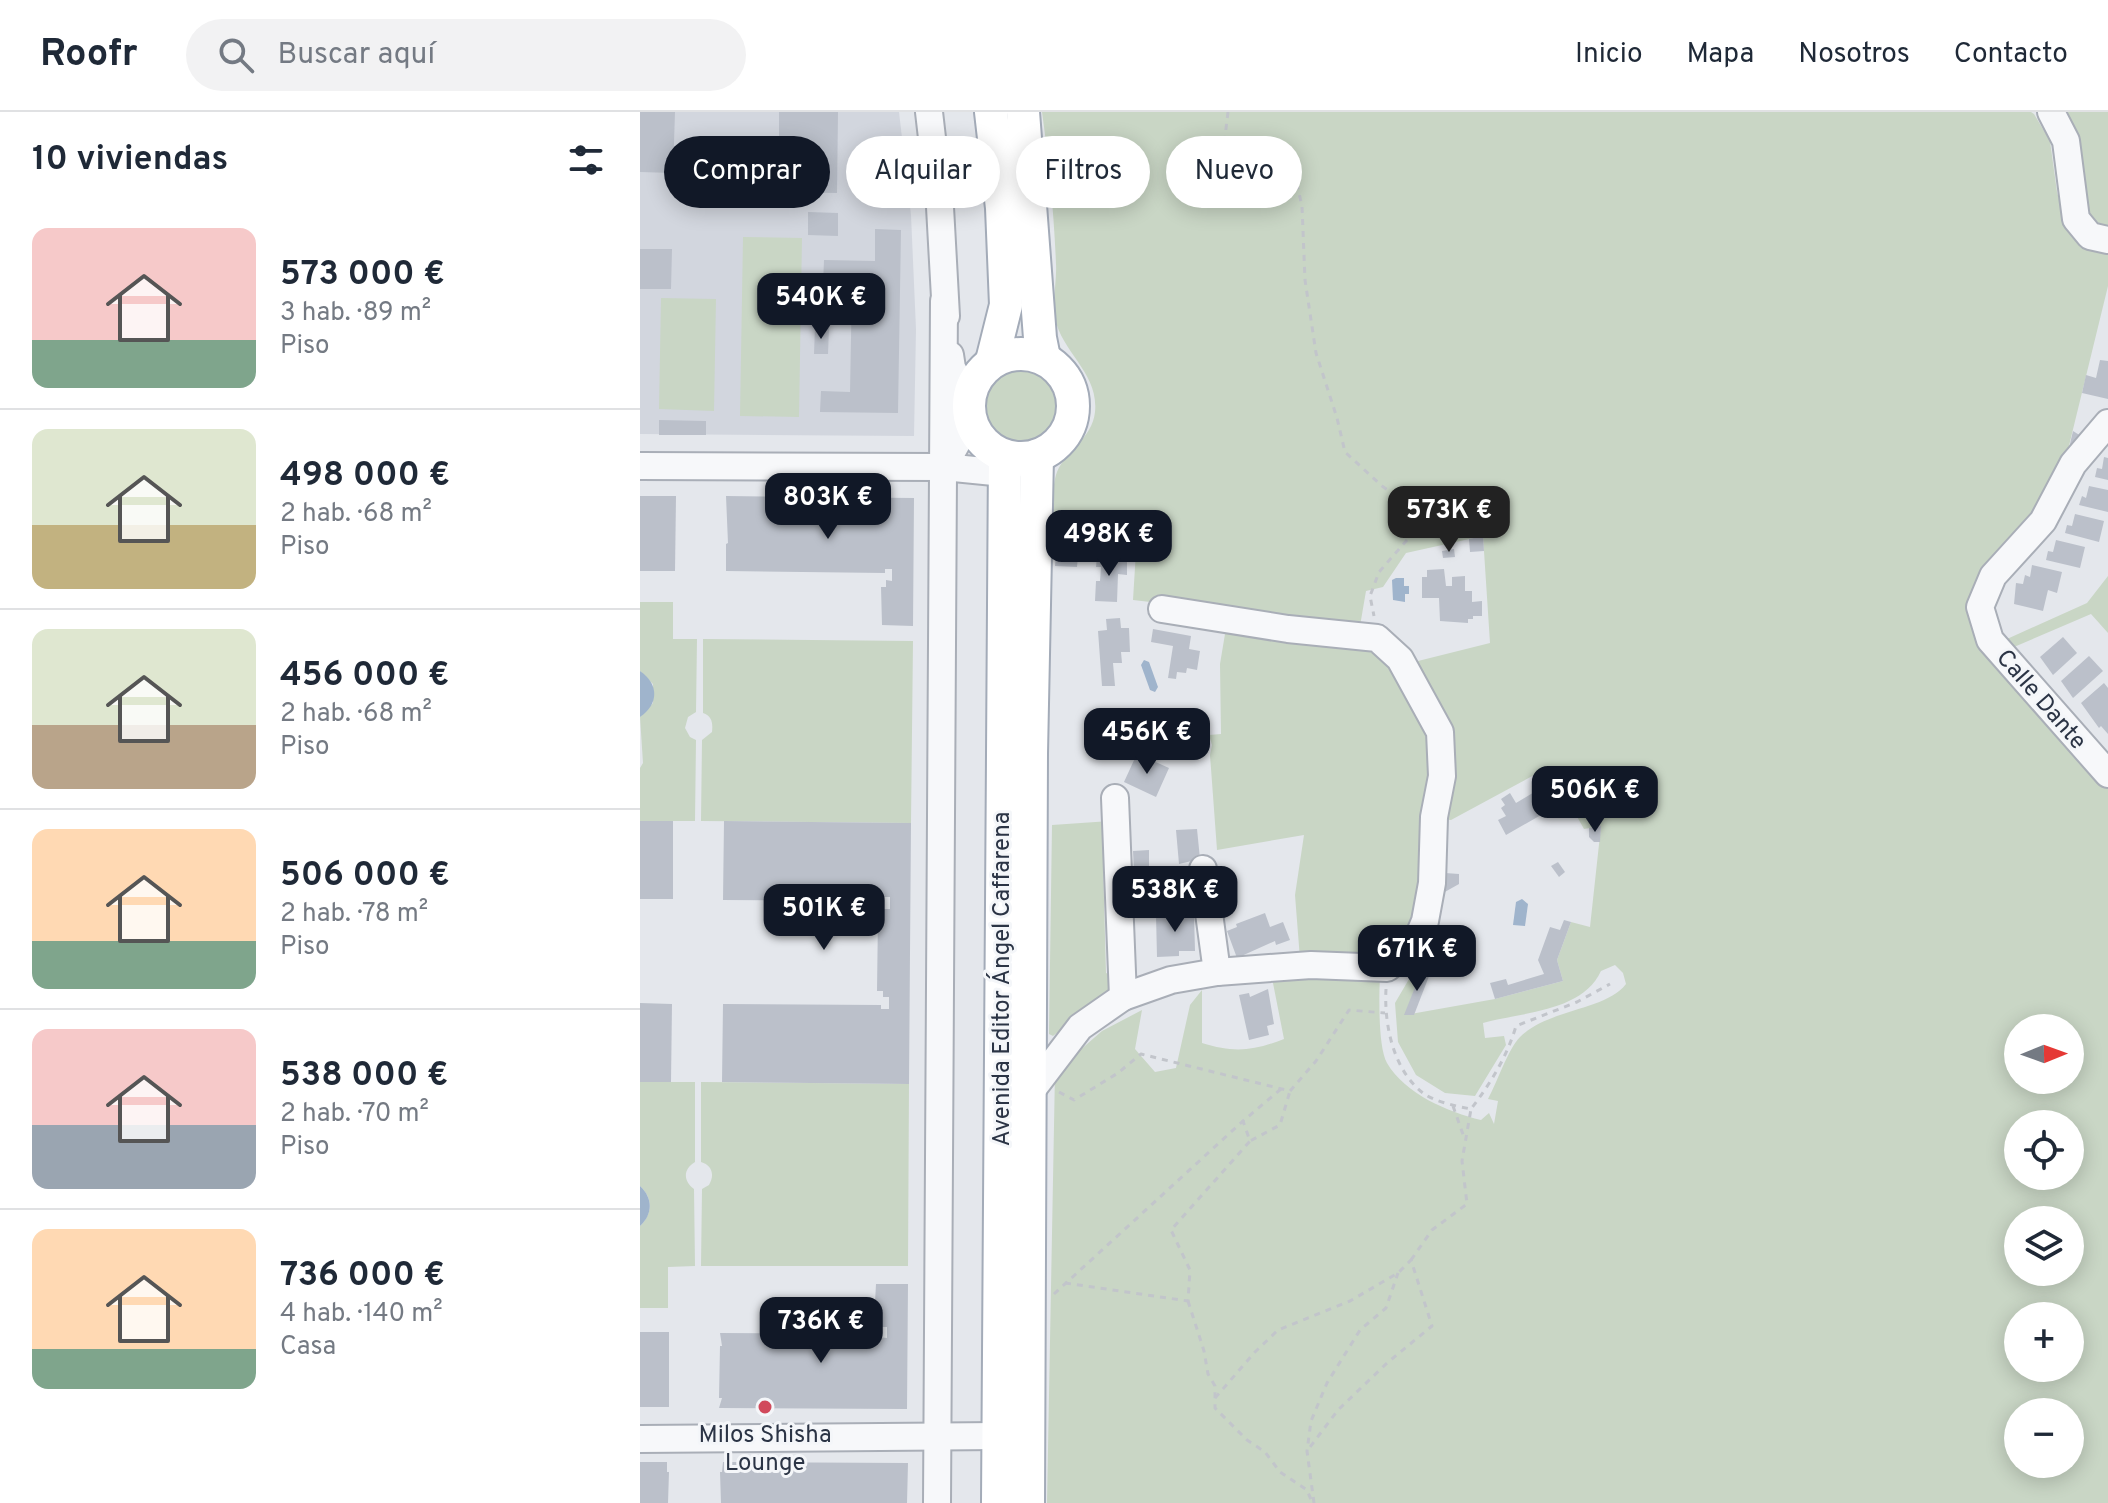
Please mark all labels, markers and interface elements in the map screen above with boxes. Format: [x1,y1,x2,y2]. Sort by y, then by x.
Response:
search box [186,19,746,91]
text: Roofr [40,31,138,80]
icon: search [214,33,258,77]
text: Buscar aquí [278,37,435,74]
text: Inicio [1575,37,1643,73]
text: Mapa [1687,37,1754,73]
text: Nosotros [1798,37,1910,73]
text: Contacto [1954,37,2068,73]
chip: Comprar [664,136,830,208]
chip: Alquilar [846,136,1000,208]
chip: Filtros [1016,136,1150,208]
chip: Nuevo [1166,136,1302,208]
icon: filters [564,138,608,182]
text: 10 viviendas [32,139,228,182]
text: 573 000 € [280,254,445,297]
icon: home [96,260,192,356]
pin: 540K € [756,273,886,341]
text: 540K € [775,282,867,315]
text: 3 hab. · 89 m² [280,297,431,330]
text: Piso [280,330,329,363]
text: 498 000 € [280,455,450,498]
icon: home [96,461,192,557]
pin: 803K € [763,473,893,541]
text: 803K € [783,482,873,515]
pin: 573K € [1384,486,1514,554]
text: 573K € [1406,495,1492,528]
text: 2 hab. · 68 m² [280,498,432,531]
pin: 498K € [1044,510,1174,578]
text: 498K € [1064,519,1154,552]
text: Piso [280,531,329,564]
street label: Calle Dante [1989,644,2092,757]
text: 456 000 € [280,655,449,698]
icon: home [96,661,192,757]
text: 2 hab. · 68 m² [280,698,432,731]
pin: 456K € [1082,708,1212,776]
text: 456K € [1102,717,1192,750]
text: Piso [280,731,329,764]
pin: 506K € [1530,766,1660,834]
text: 506K € [1550,775,1640,808]
street label: Avenida Editor Ángel Caffarena [986,812,1018,1146]
text: 506 000 € [280,855,450,898]
icon: home [96,861,192,957]
pin: 538K € [1110,866,1240,934]
text: 538K € [1130,875,1220,908]
pin: 501K € [759,884,889,952]
text: 501K € [782,893,866,926]
text: 2 hab. · 78 m² [280,898,428,931]
pin: 671K € [1352,925,1482,993]
text: Piso [280,931,329,964]
text: 671K € [1376,934,1458,967]
north arrow [2004,1014,2084,1094]
map controls [2004,1014,2084,1478]
text: 538 000 € [280,1055,448,1098]
icon: home [96,1061,192,1157]
text: 2 hab. · 70 m² [280,1098,429,1131]
button: locate [2004,1110,2084,1190]
text: Piso [280,1131,329,1164]
button: layers [2004,1206,2084,1286]
text: 736 000 € [280,1255,445,1298]
icon: home [96,1261,192,1357]
pin: 736K € [756,1297,886,1365]
text: 4 hab. · 140 m² [280,1298,443,1331]
button: + [2004,1302,2084,1382]
text: 736K € [778,1306,864,1339]
text: Casa [280,1331,336,1364]
marker: Milos Shisha Lounge [756,1398,774,1416]
button: − [2004,1398,2084,1478]
place label: Milos Shisha Lounge [698,1421,832,1479]

